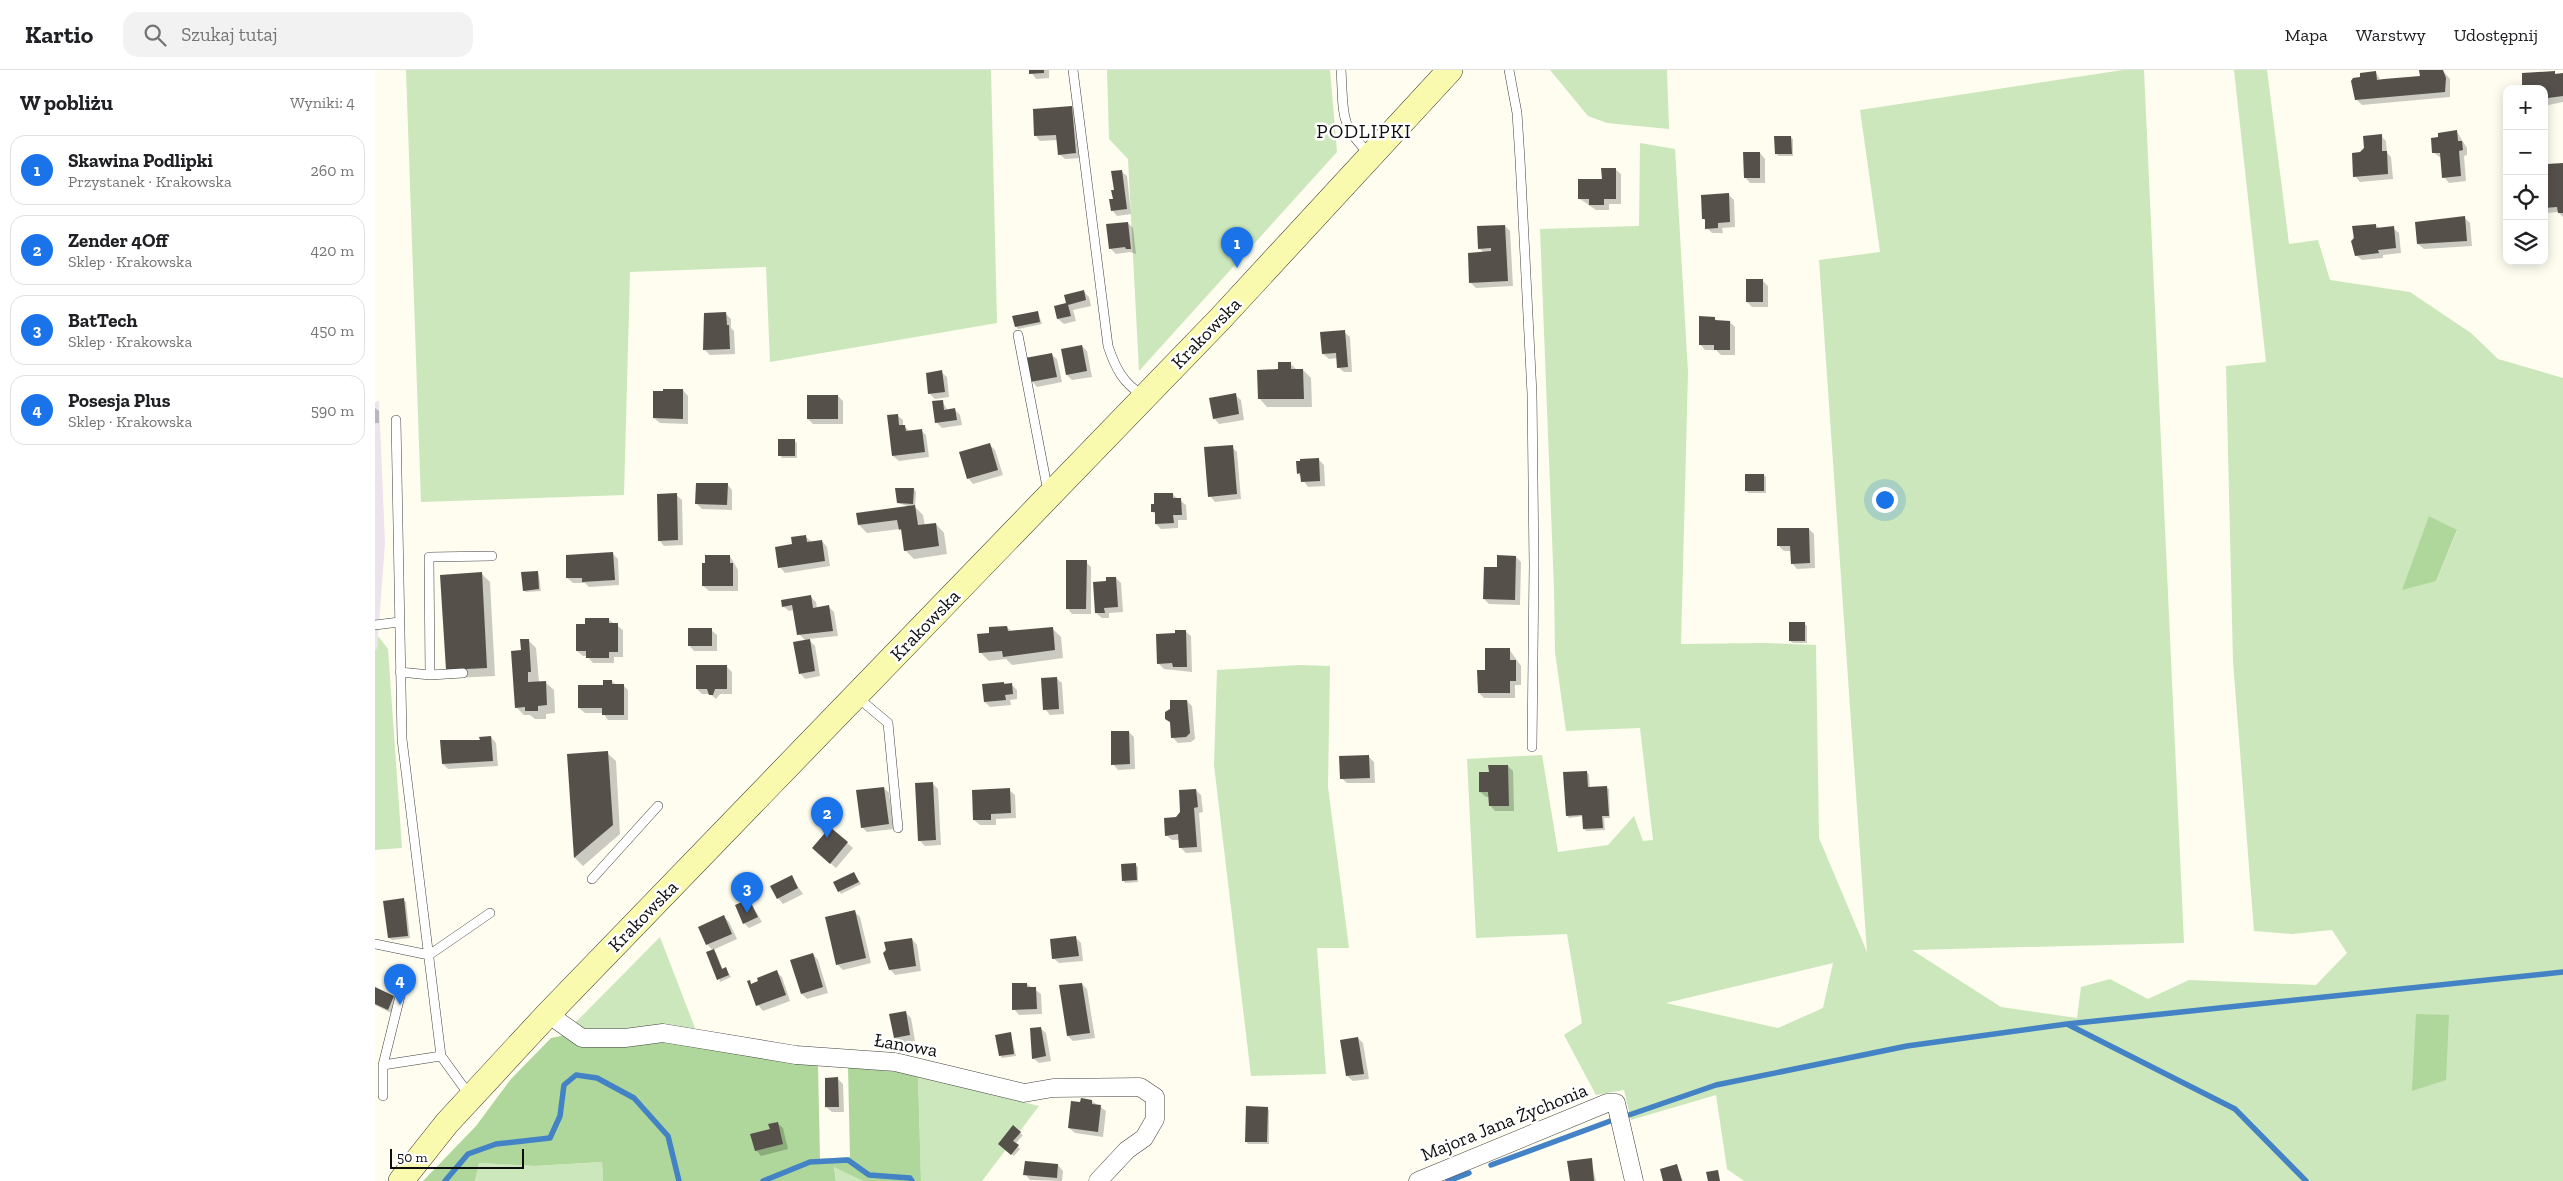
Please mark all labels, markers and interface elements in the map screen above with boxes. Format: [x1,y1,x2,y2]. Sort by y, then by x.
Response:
search box [123,12,473,57]
text: Kartio [25,20,93,49]
icon: search [141,21,169,49]
text: Szukaj tutaj [181,23,278,46]
text: Mapa [2285,24,2328,46]
text: Warstwy [2356,24,2426,46]
text: Udostępnij [2454,24,2538,46]
map controls [2503,85,2548,265]
button: + [2503,85,2548,130]
text: W pobliżu [20,90,113,115]
text: Wyniki: 4 [290,93,355,112]
district label: PODLIPKI [1316,119,1412,143]
button: − [2503,130,2548,175]
text: Skawina Podlipki [68,149,213,172]
text: 1 [34,161,40,180]
text: 260 m [311,161,354,180]
text: Przystanek · Krakowska [68,172,232,191]
button: locate [2503,175,2548,220]
button: layers [2503,220,2548,265]
pin: 1 [1221,227,1253,268]
text: Zender 4Off [68,229,168,252]
text: 2 [33,241,41,260]
text: 420 m [310,241,354,260]
text: Sklep · Krakowska [68,252,192,271]
street label: Krakowska [1166,293,1246,373]
text: BatTech [68,309,138,332]
text: 3 [33,321,41,340]
text: 450 m [311,321,354,340]
text: Sklep · Krakowska [68,332,192,351]
text: Posesja Plus [68,389,170,412]
text: 4 [32,401,42,420]
text: 590 m [311,401,354,420]
text: Sklep · Krakowska [68,412,192,431]
your location [1872,487,1898,513]
street label: Krakowska [885,585,965,665]
pin: 2 [811,797,843,838]
pin: 3 [731,872,763,913]
street label: Krakowska [603,876,683,956]
pin: 4 [384,964,416,1005]
street label: Łanowa [873,1028,939,1062]
street label: Majora Jana Żychonia [1417,1078,1591,1166]
scale bar [390,1146,524,1169]
text: 50 m [397,1149,428,1166]

